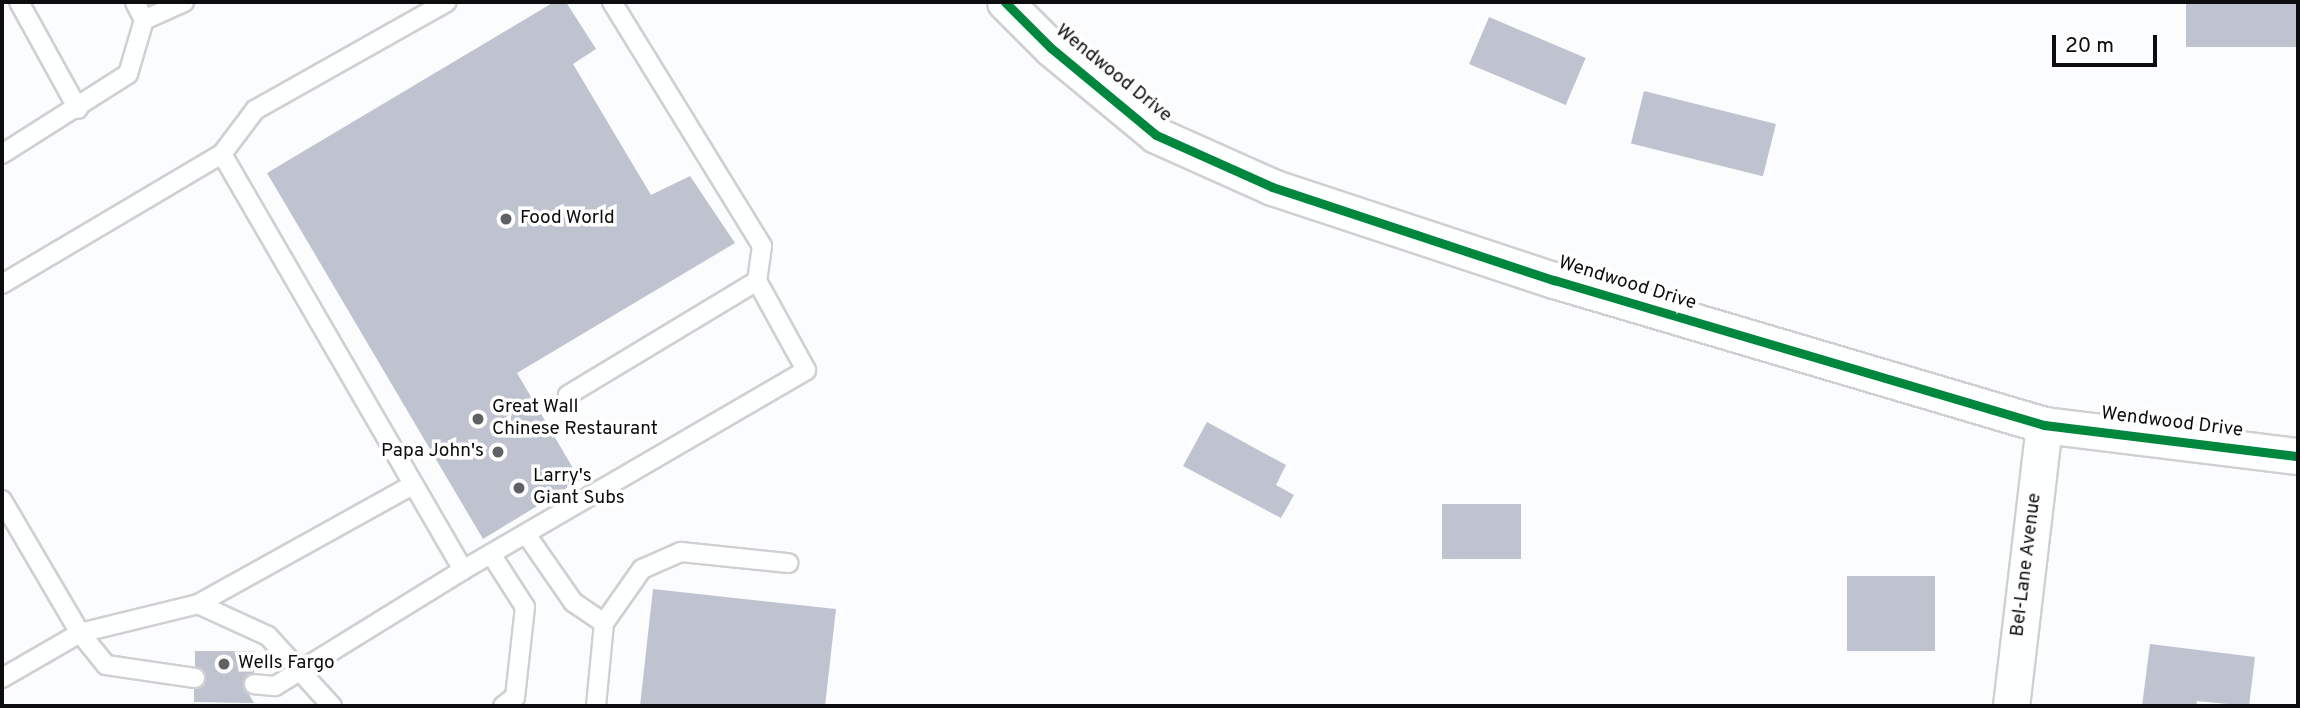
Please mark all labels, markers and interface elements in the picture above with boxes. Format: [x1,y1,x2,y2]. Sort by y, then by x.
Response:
street label: Wendwood Drive [1050,20,1176,128]
scale bar [2055,21,2160,65]
text: 20 m [2065,33,2114,60]
place label: Food World [520,208,615,230]
marker: Food World [498,211,514,227]
street label: Wendwood Drive [1555,252,1699,316]
place label: Great Wall Chinese Restaurant [492,397,658,441]
street label: Wendwood Drive [2100,403,2244,443]
marker: Great Wall Chinese Restaurant [470,411,486,427]
place label: Papa John's [381,441,484,463]
marker: Papa John's [490,444,506,460]
place label: Larry's Giant Subs [533,466,625,510]
marker: Larry's Giant Subs [511,480,527,496]
street label: Bel-Lane Avenue [2007,492,2047,638]
place label: Wells Fargo [238,653,335,675]
marker: Wells Fargo [216,656,232,672]

